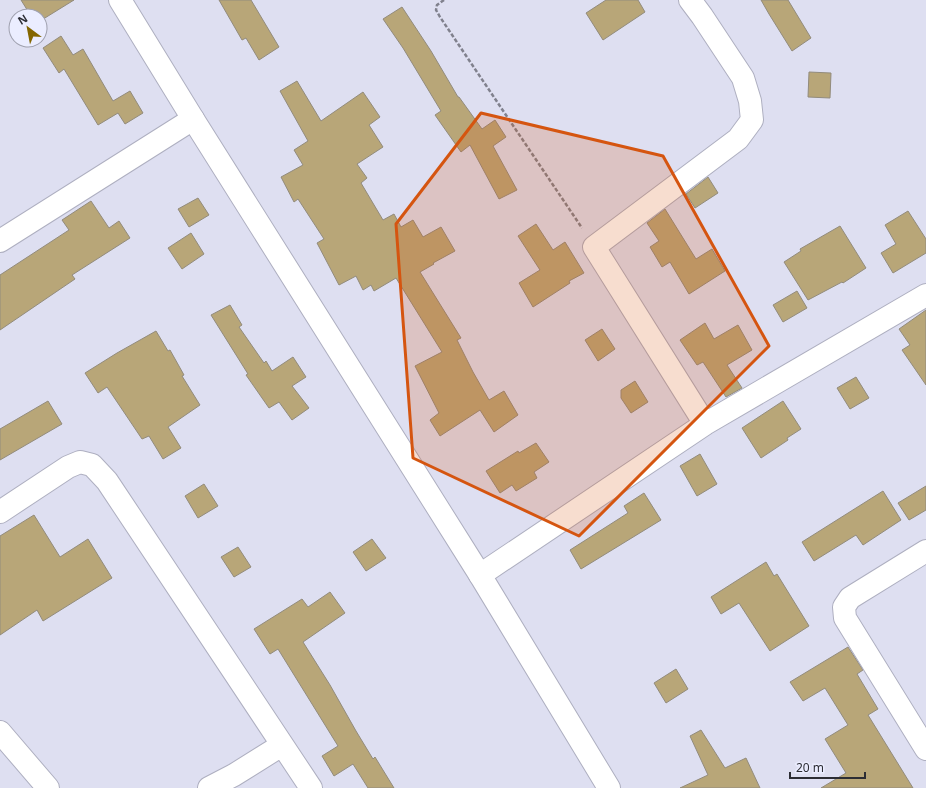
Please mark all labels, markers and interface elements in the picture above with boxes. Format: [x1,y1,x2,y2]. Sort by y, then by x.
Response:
north arrow [8,8,48,48]
text: N [15,10,30,28]
scale bar [790,754,865,780]
text: 20 m [796,759,824,776]

